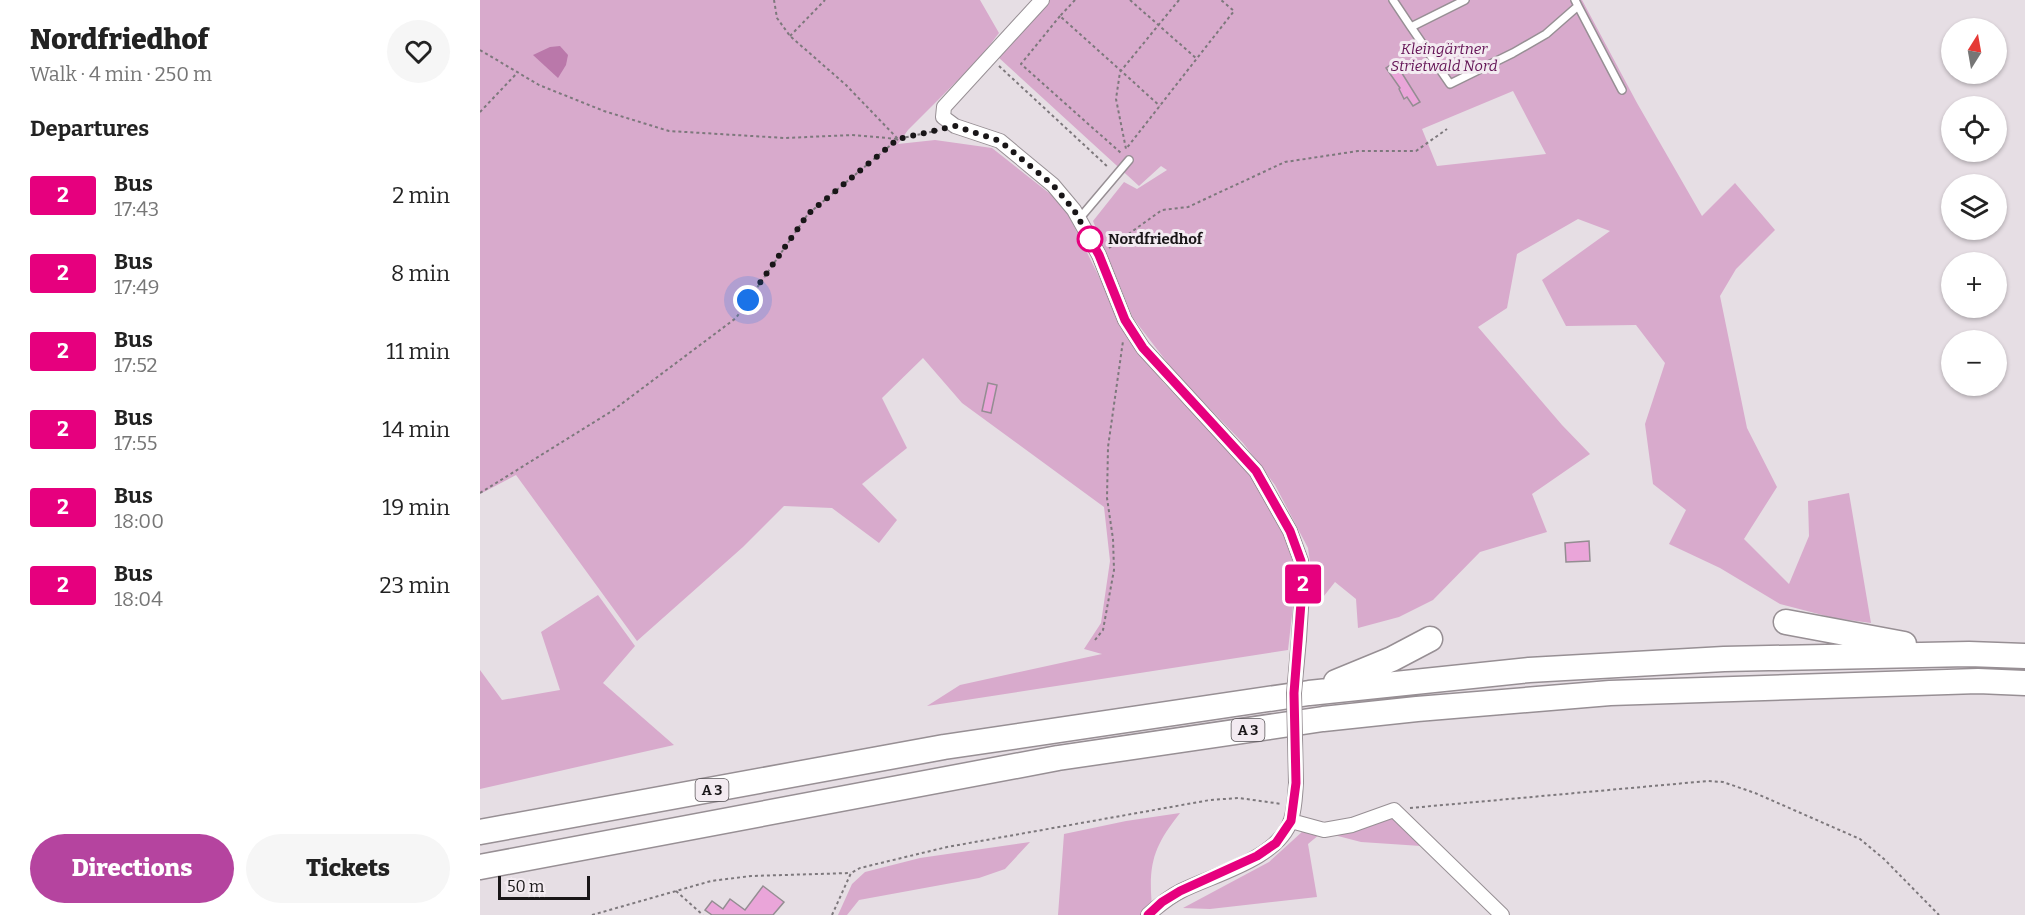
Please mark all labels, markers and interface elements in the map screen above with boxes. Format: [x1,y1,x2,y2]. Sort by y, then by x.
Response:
north arrow [1941,18,2007,84]
map controls [1941,18,2007,396]
button: heart [387,20,450,83]
text: Nordfriedhof [30,23,208,56]
park label: Kleingärtner Strietwald Nord [1390,40,1498,75]
text: Walk · 4 min · 250 m [30,62,212,86]
button: locate [1941,96,2007,162]
text: Departures [30,115,149,142]
text: Bus [114,170,153,197]
button: layers [1941,174,2007,240]
text: 2 [57,182,69,208]
text: 2 min [392,182,450,209]
text: 17:43 [114,197,159,221]
marker: Nordfriedhof [1077,226,1103,252]
place label: Nordfriedhof [1108,230,1204,248]
text: Bus [114,248,153,275]
button: + [1941,252,2007,318]
text: 2 [57,260,69,286]
text: 8 min [391,260,450,287]
text: 17:49 [114,275,160,299]
your location [733,285,763,315]
text: Bus [114,326,153,353]
button: − [1941,330,2007,396]
text: 2 [57,338,69,364]
text: 11 min [386,338,450,365]
text: 17:52 [114,353,157,377]
text: Bus [114,404,153,431]
text: 2 [57,416,69,442]
text: 14 min [382,416,450,443]
text: 17:55 [114,431,158,455]
text: Bus [114,482,153,509]
text: 2 [57,494,69,520]
text: 19 min [382,494,450,521]
text: 18:00 [114,509,164,533]
text: Bus [114,560,153,587]
line badge: 2 [1284,564,1322,604]
text: 2 [1297,571,1309,597]
text: 2 [57,572,69,598]
text: 23 min [380,572,450,599]
text: 18:04 [114,587,163,611]
road number: A 3 [1232,719,1264,741]
road number: A 3 [696,779,728,801]
button: Directions [30,834,234,903]
button: Tickets [246,834,450,903]
scale bar [498,873,590,900]
text: 50 m [507,877,544,896]

